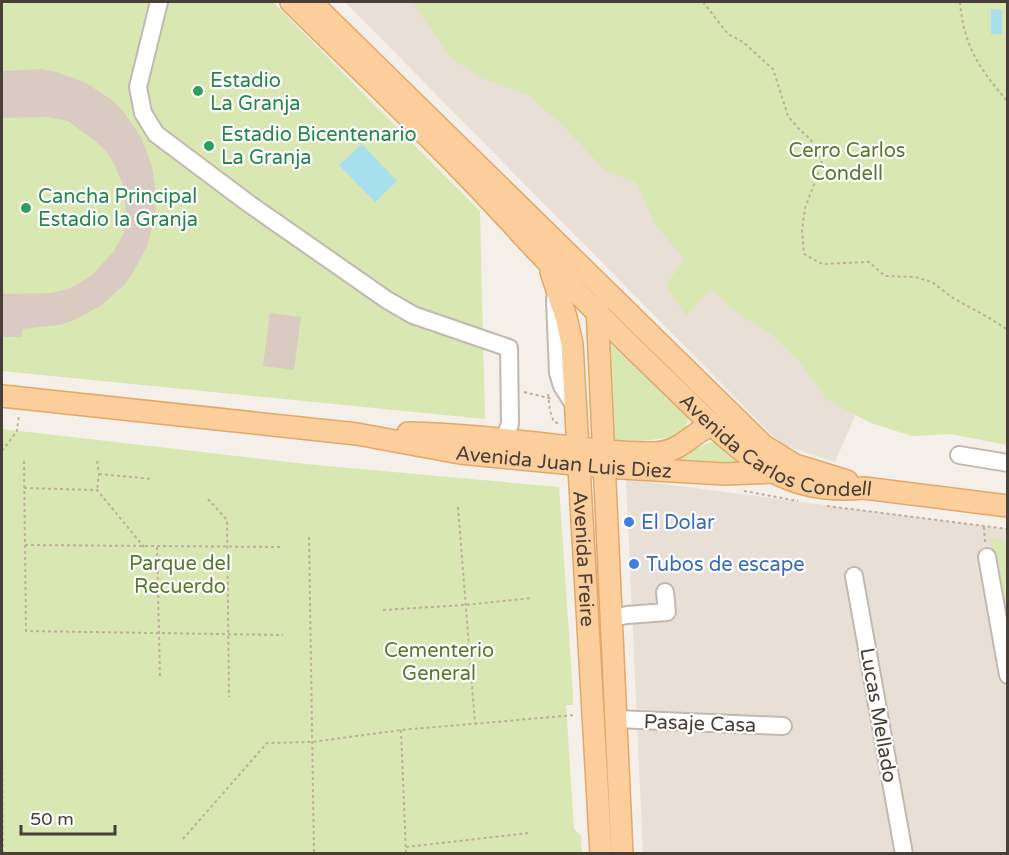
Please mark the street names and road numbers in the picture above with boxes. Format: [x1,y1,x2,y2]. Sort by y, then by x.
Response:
street label: Avenida Carlos Condell [674,389,873,502]
street label: Avenida Juan Luis Diez [454,442,673,484]
street label: Avenida Freire [567,490,599,627]
street label: Lucas Mellado [854,646,902,785]
street label: Pasaje Casa [643,710,757,738]

